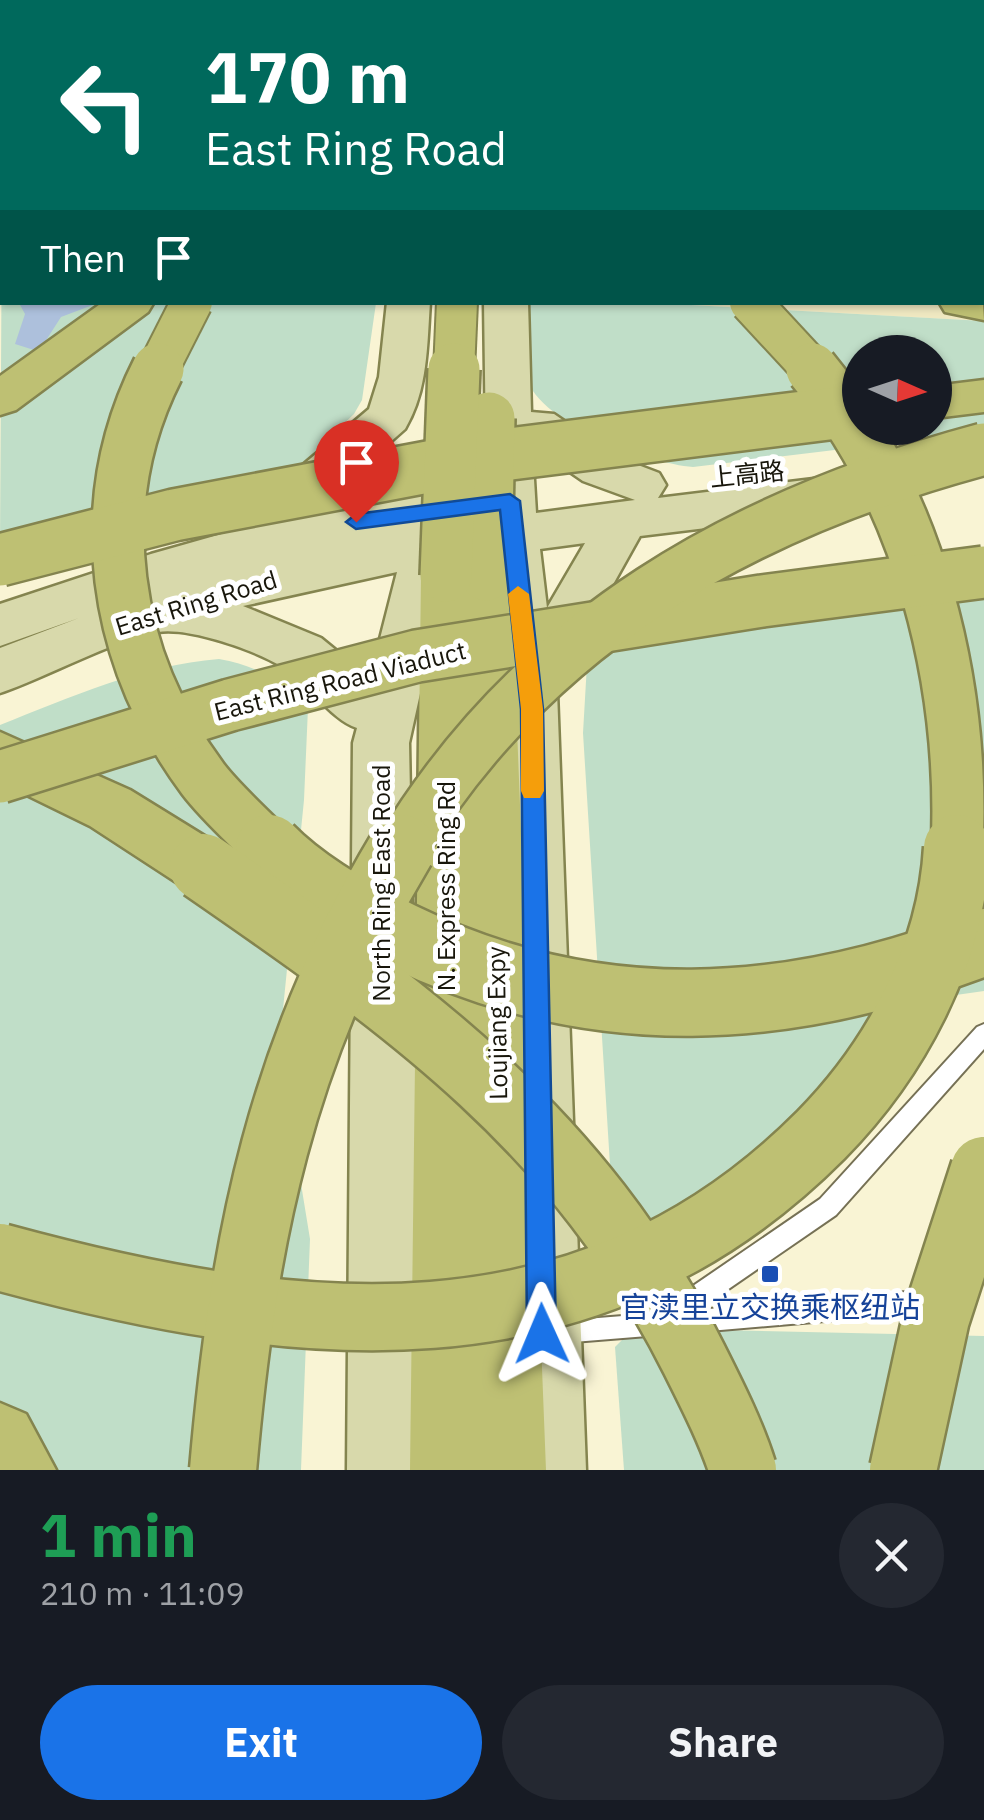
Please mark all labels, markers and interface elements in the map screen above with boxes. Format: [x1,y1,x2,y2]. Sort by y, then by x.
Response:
text: 170 m [205,31,410,122]
icon: left [40,40,170,170]
text: East Ring Road [205,119,507,177]
icon: arrive [146,230,201,285]
text: Then [40,233,126,282]
north arrow [842,335,952,445]
map controls [842,335,952,445]
pin [314,420,399,523]
icon: arrive [329,435,384,490]
street label: 上高路 [708,453,786,494]
street label: East Ring Road [111,562,281,643]
street label: East Ring Road Viaduct [211,633,469,728]
street label: North Ring East Road [364,764,397,1002]
street label: N. Express Ring Rd [429,781,462,991]
street label: Loujiang Expy [479,945,514,1100]
marker: 官渎里立交换乘枢纽站 [759,1263,781,1285]
position arrow [490,1282,594,1386]
place label: 官渎里立交换乘枢纽站 [620,1287,920,1326]
text: 1 min [40,1495,197,1574]
button: close [839,1503,944,1608]
text: 210 m · 11:09 [40,1572,245,1614]
button: Exit [40,1685,482,1800]
button: Share [502,1685,944,1800]

